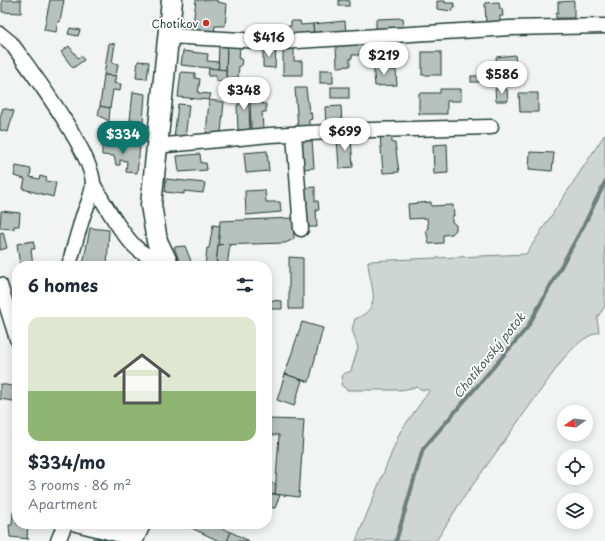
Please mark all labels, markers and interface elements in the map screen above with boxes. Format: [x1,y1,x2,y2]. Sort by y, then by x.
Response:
place label: Chotíkov [151,15,198,32]
marker: Chotíkov [201,18,211,28]
pin: $416 [245,24,293,58]
text: $416 [253,27,285,46]
pin: $219 [360,42,408,76]
text: $219 [368,45,400,64]
pin: $586 [478,61,526,95]
text: $586 [485,64,519,83]
pin: $348 [220,77,268,111]
text: $348 [227,80,261,99]
pin: $699 [321,118,369,152]
pin: $334 [99,121,147,155]
text: $699 [328,121,362,140]
text: $334 [106,124,140,143]
text: 6 homes [28,272,98,298]
icon: filters [234,274,256,296]
water label: Chotíkovský potok [449,308,530,402]
icon: home [106,343,178,415]
north arrow [557,405,593,441]
map controls [557,405,593,529]
text: $334/mo [28,449,105,475]
button: locate [557,449,593,485]
text: 3 rooms · 86 m² [28,475,131,494]
button: layers [557,493,593,529]
text: Apartment [28,494,97,513]

